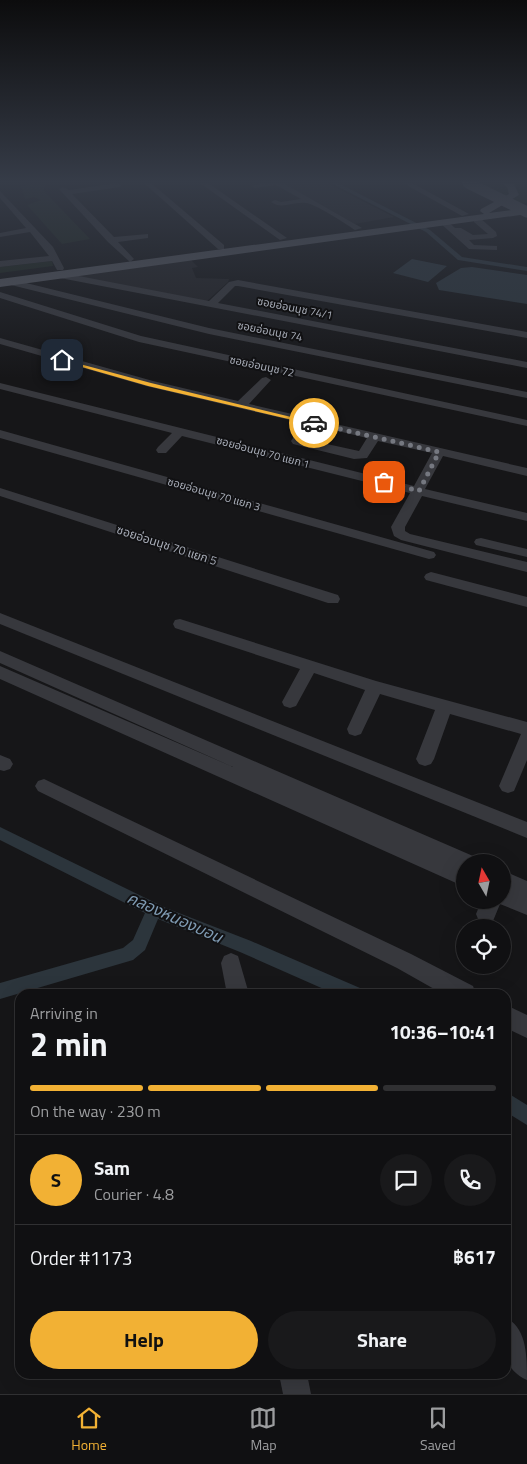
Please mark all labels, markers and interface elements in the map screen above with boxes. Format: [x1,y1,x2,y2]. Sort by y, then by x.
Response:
street label: ซอยอ่อนนุช 74/1 [256,293,334,323]
street label: ซอยอ่อนนุช 74 [236,317,304,345]
pin [41,339,83,381]
icon: home [48,346,76,374]
street label: ซอยอ่อนนุช 72 [228,351,296,381]
courier [289,398,339,448]
icon: car [300,409,328,437]
street label: ซอยอ่อนนุช 70 แยก 1 [215,432,311,472]
pin [363,461,405,503]
icon: bag [370,468,398,496]
street label: ซอยอ่อนนุช 70 แยก 3 [166,473,262,515]
street label: ซอยอ่อนนุช 70 แยก 5 [114,520,220,570]
north arrow [456,854,511,909]
map controls [456,854,511,974]
water label: คลองหนองบอน [123,885,228,949]
button: locate [456,919,511,974]
text: Arriving in [30,1001,98,1025]
text: 10:36–10:41 [389,1017,496,1046]
text: 2 min [30,1020,108,1068]
text: On the way · 230 m [30,1099,161,1123]
text: Sam [94,1153,130,1182]
button: chat [380,1154,432,1206]
button: phone [444,1154,496,1206]
text: S [51,1165,61,1194]
text: Courier · 4.8 [94,1182,174,1206]
text: ฿617 [453,1242,496,1271]
text: Order #1173 [30,1243,132,1272]
button: Help [30,1311,258,1369]
button: Share [268,1311,496,1369]
tab: Home [71,1404,107,1455]
tab: Map [249,1404,277,1455]
tab: Saved [420,1404,456,1455]

